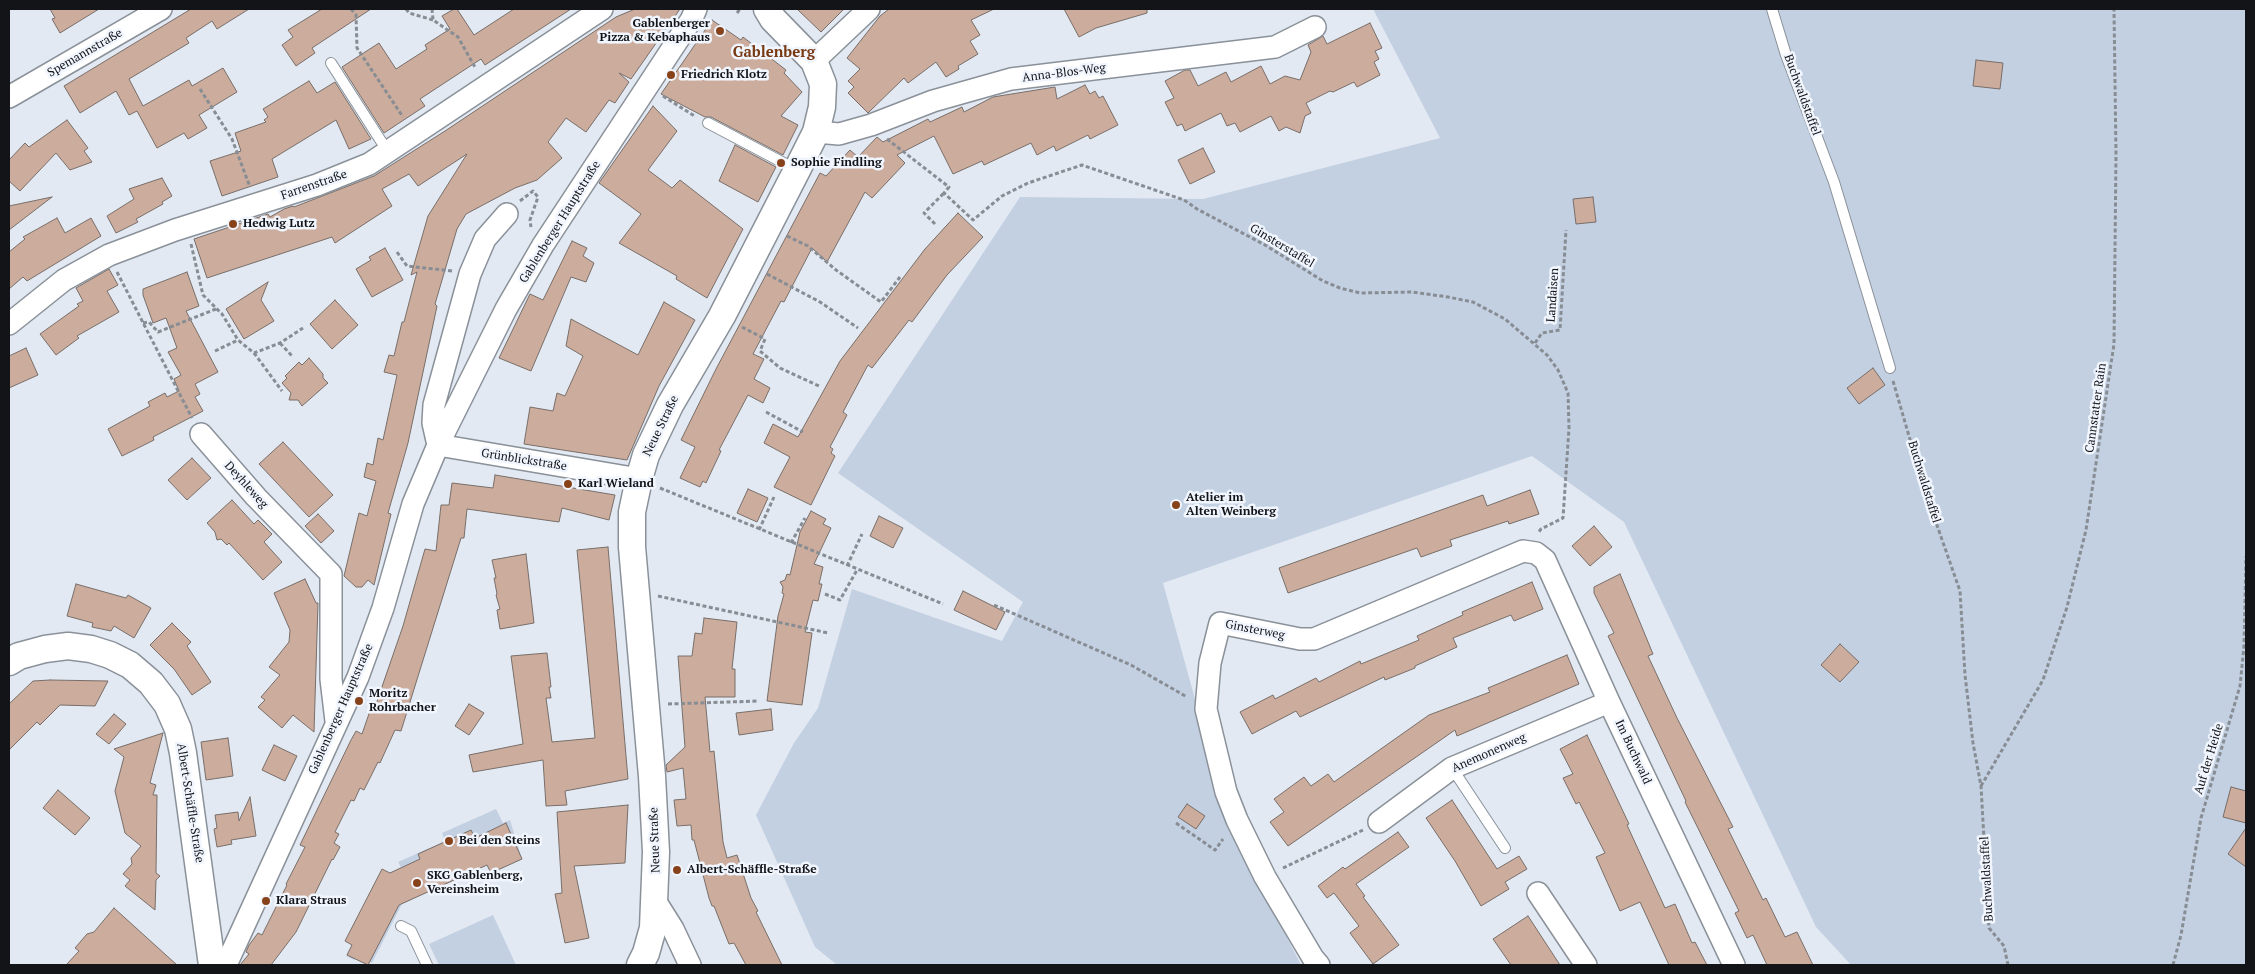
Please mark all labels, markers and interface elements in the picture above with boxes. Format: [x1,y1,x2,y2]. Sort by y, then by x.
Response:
place label: Gablenberger Pizza & Kebaphaus [600,17,710,45]
marker: Gablenberger Pizza & Kebaphaus [714,25,726,37]
street label: Spemannstraße [45,26,125,80]
district label: Gablenberg [733,44,815,62]
street label: Buchwaldstaffel [1781,52,1823,138]
street label: Anna-Blos-Weg [1022,61,1106,85]
place label: Friedrich Klotz [681,68,767,82]
marker: Friedrich Klotz [665,69,677,81]
place label: Sophie Findling [791,156,882,170]
marker: Sophie Findling [775,157,787,169]
street label: Gablenberger Hauptstraße [516,158,604,286]
street label: Farrenstraße [279,167,349,203]
place label: Hedwig Lutz [243,217,315,231]
marker: Hedwig Lutz [227,218,239,230]
street label: Ginsterstaffel [1247,221,1317,271]
street label: Landaisen [1544,267,1562,323]
street label: Cannstatter Rain [2083,362,2109,454]
street label: Neue Straße [640,393,682,459]
street label: Buchwaldstaffel [1905,439,1943,525]
street label: Grünblickstraße [480,446,568,474]
street label: Deyhleweg [221,459,271,511]
place label: Karl Wieland [578,477,654,491]
marker: Karl Wieland [562,478,574,490]
place label: Atelier im Alten Weinberg [1186,491,1276,519]
marker: Atelier im Alten Weinberg [1170,499,1182,511]
street label: Ginsterweg [1224,617,1286,643]
street label: Gablenberger Hauptstraße [306,641,376,777]
place label: Moritz Rohrbacher [369,687,436,715]
marker: Moritz Rohrbacher [353,695,365,707]
street label: Im Buchwald [1612,717,1654,787]
street label: Auf der Heide [2191,722,2227,796]
street label: Anemonenweg [1450,730,1528,776]
street label: Albert-Schäffle-Straße [173,742,207,864]
street label: Neue Straße [647,807,663,873]
place label: Bei den Steins [459,834,540,848]
marker: Bei den Steins [443,835,455,847]
street label: Buchwaldstaffel [1978,836,1996,922]
place label: Albert-Schäffle-Straße [687,863,817,877]
marker: Albert-Schäffle-Straße [671,864,683,876]
place label: SKG Gablenberg, Vereinsheim [427,869,523,897]
marker: SKG Gablenberg, Vereinsheim [411,877,423,889]
place label: Klara Straus [276,894,347,908]
marker: Klara Straus [260,895,272,907]

